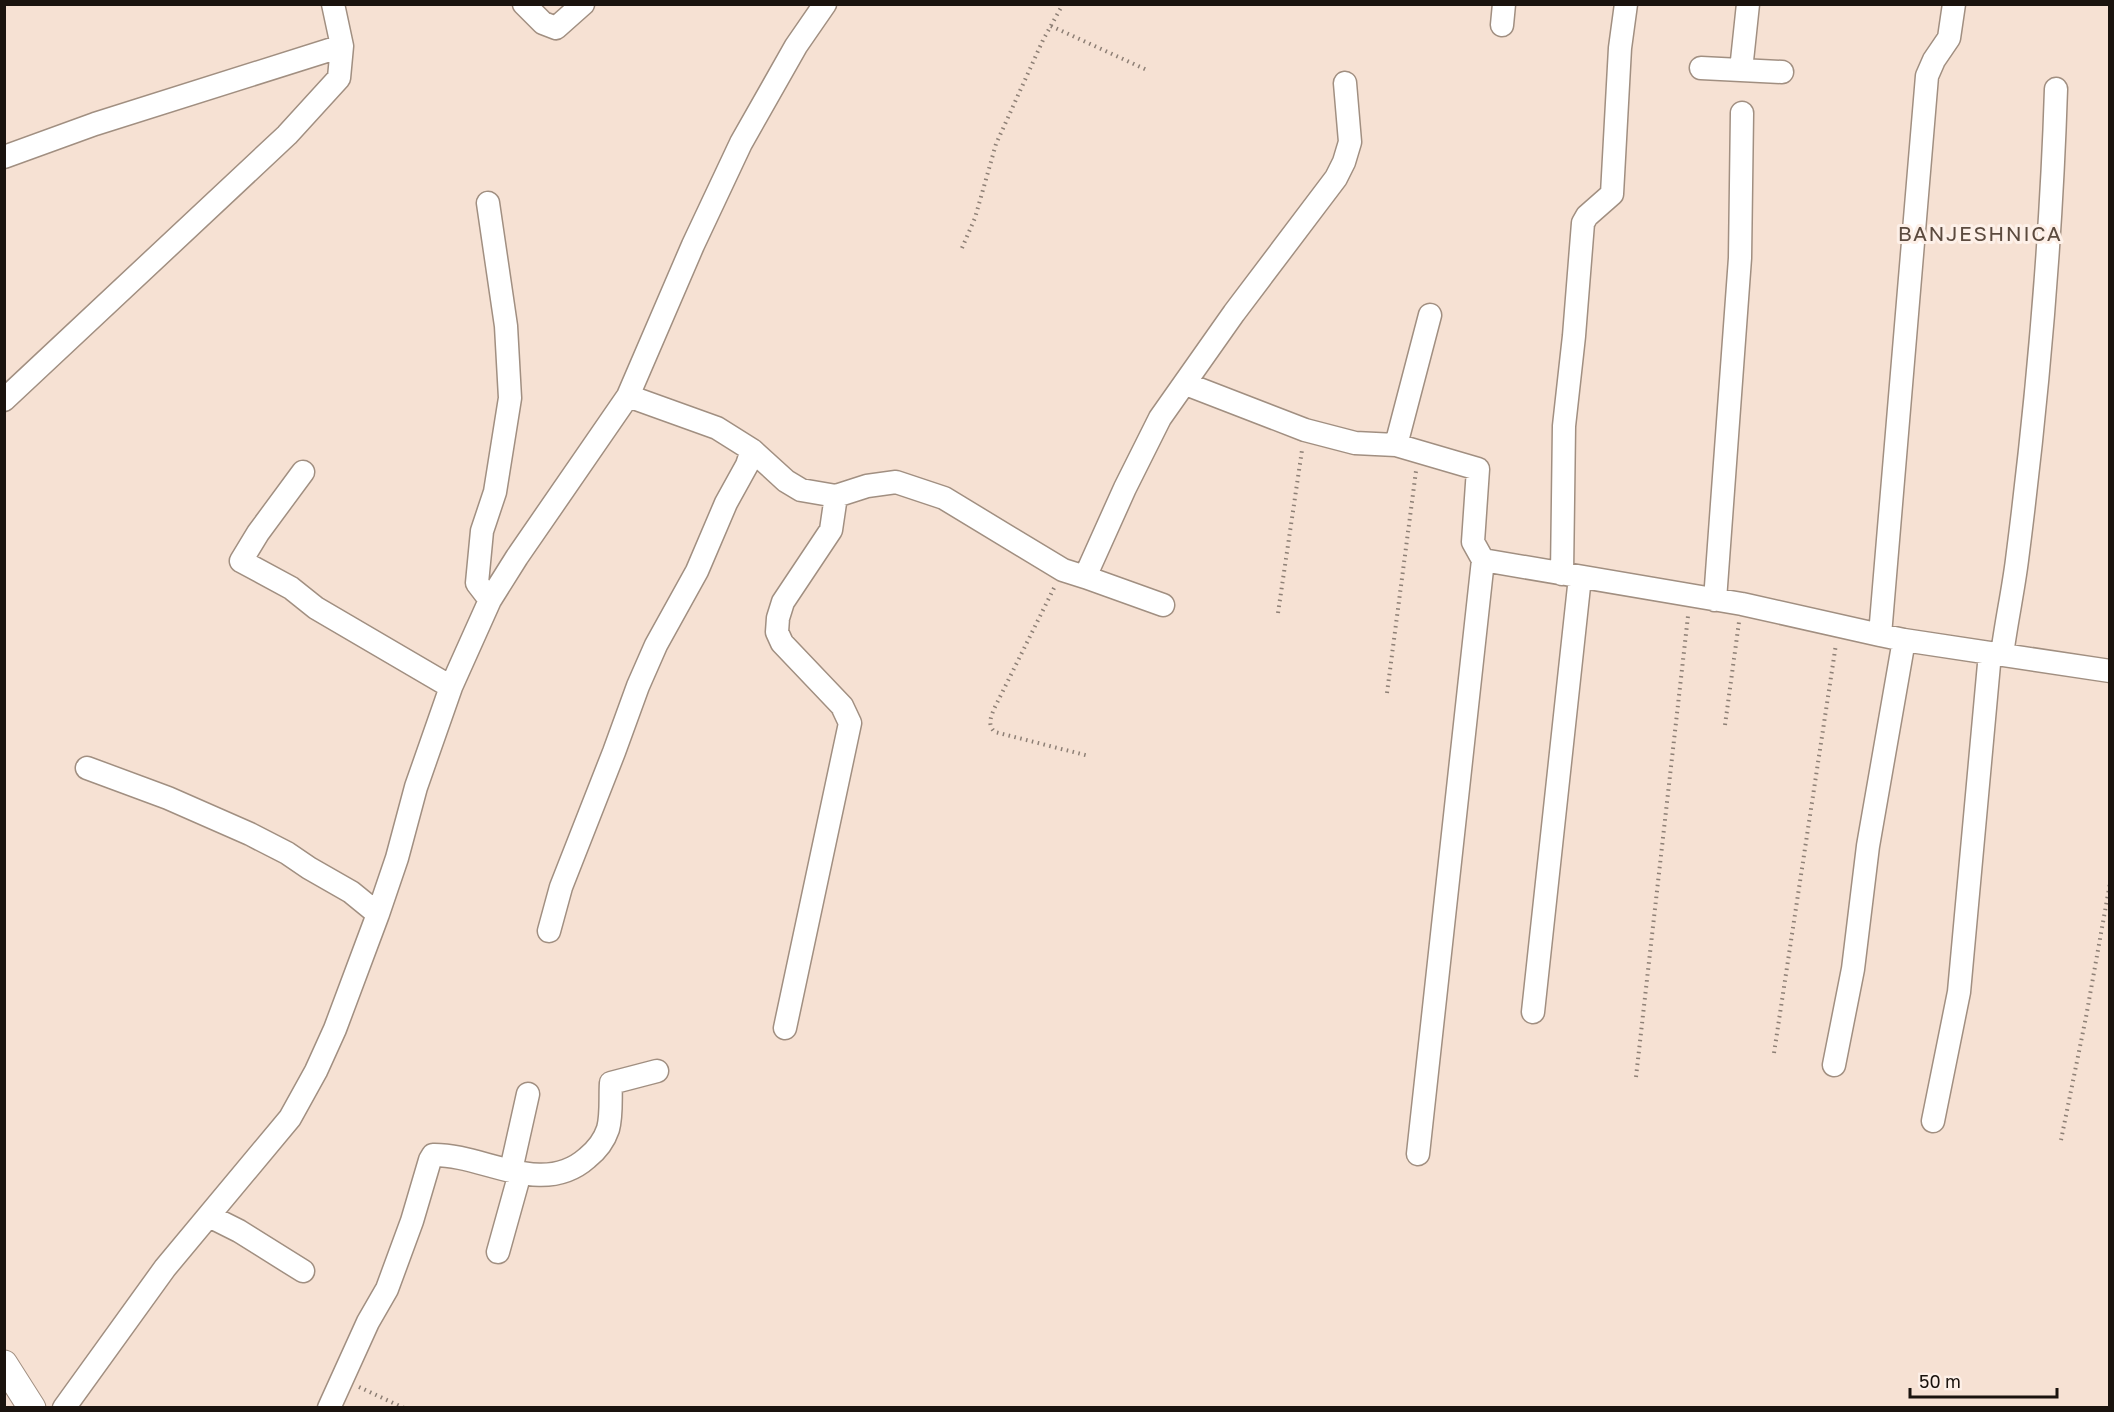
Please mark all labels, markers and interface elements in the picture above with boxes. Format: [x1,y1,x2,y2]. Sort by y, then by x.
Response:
district label: BANJESHNICA [1898,220,2062,246]
scale bar [1910,1361,2057,1399]
text: 50 m [1919,1370,1961,1392]

